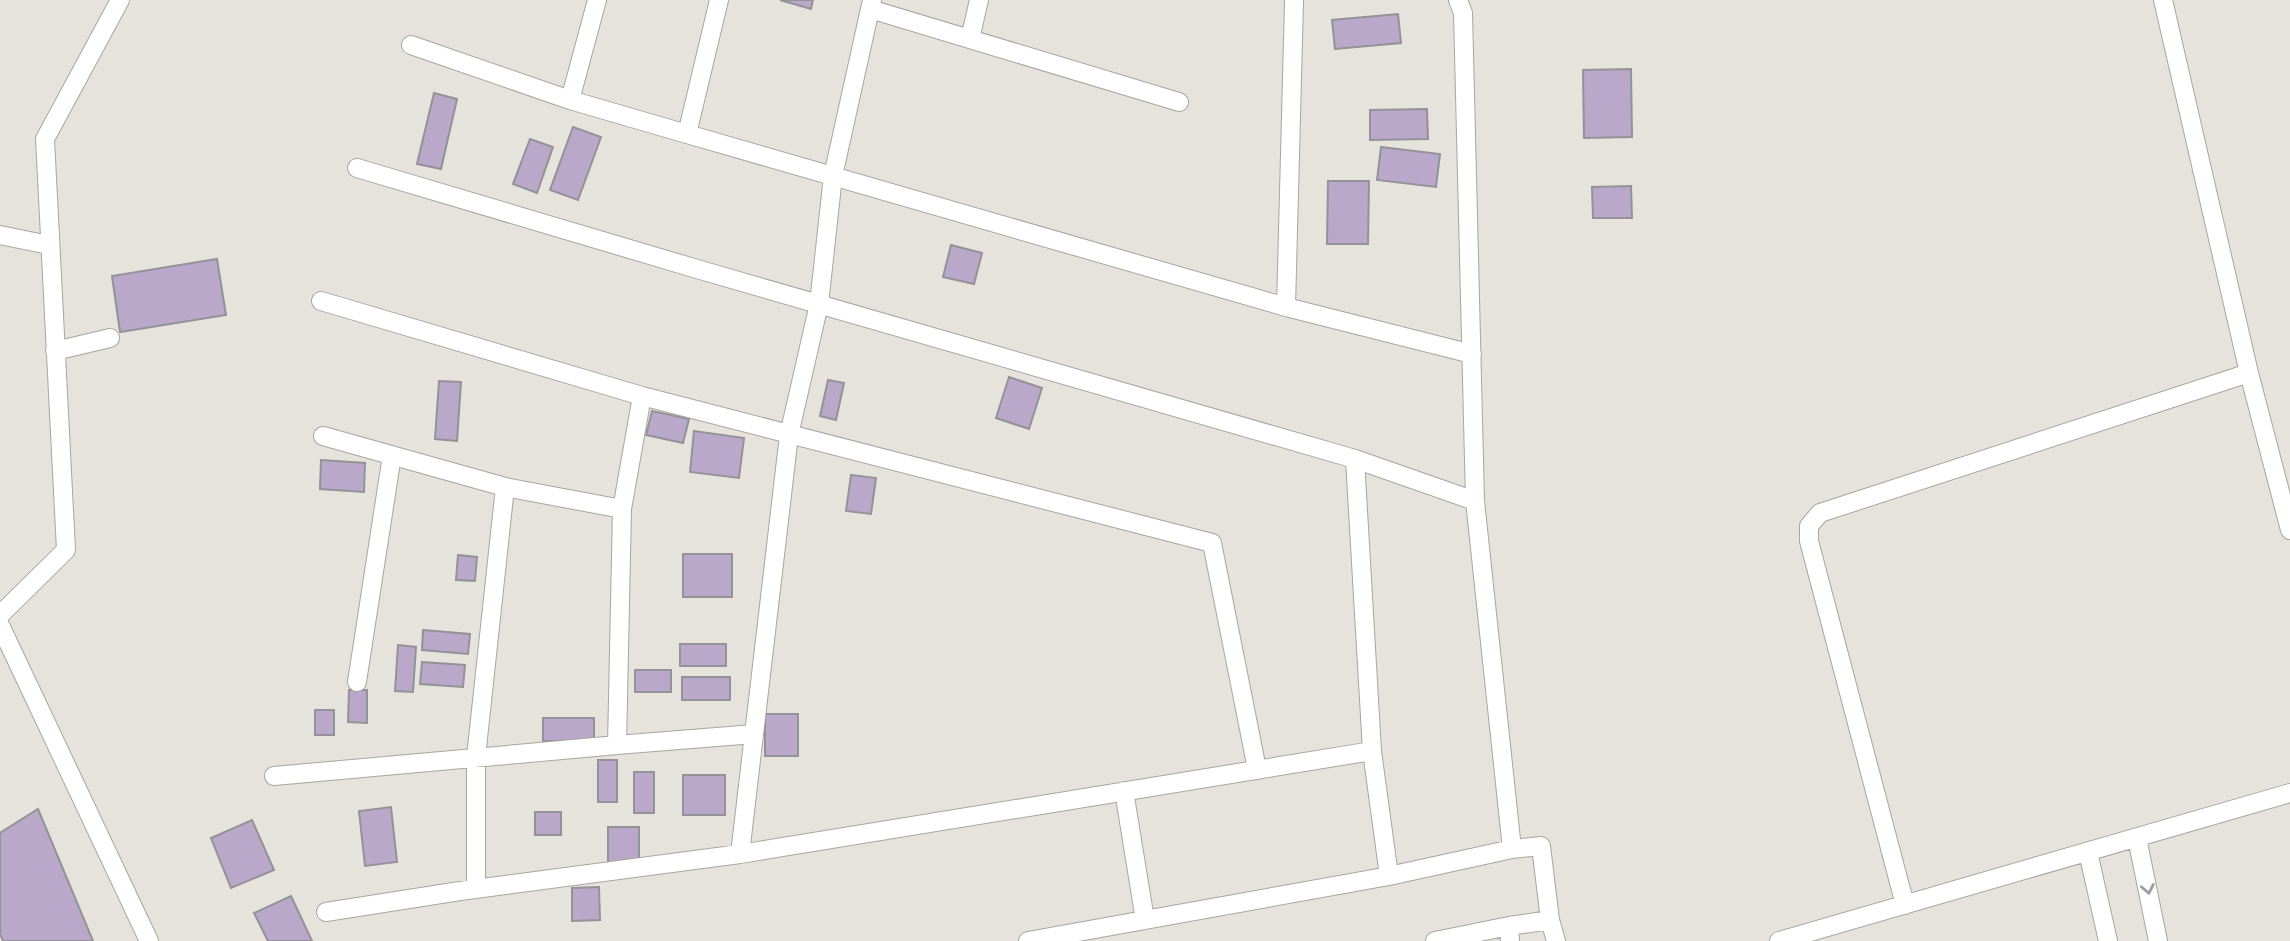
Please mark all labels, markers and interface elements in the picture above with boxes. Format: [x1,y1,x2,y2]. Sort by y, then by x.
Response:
one-way arrow [2139,883,2154,895]

